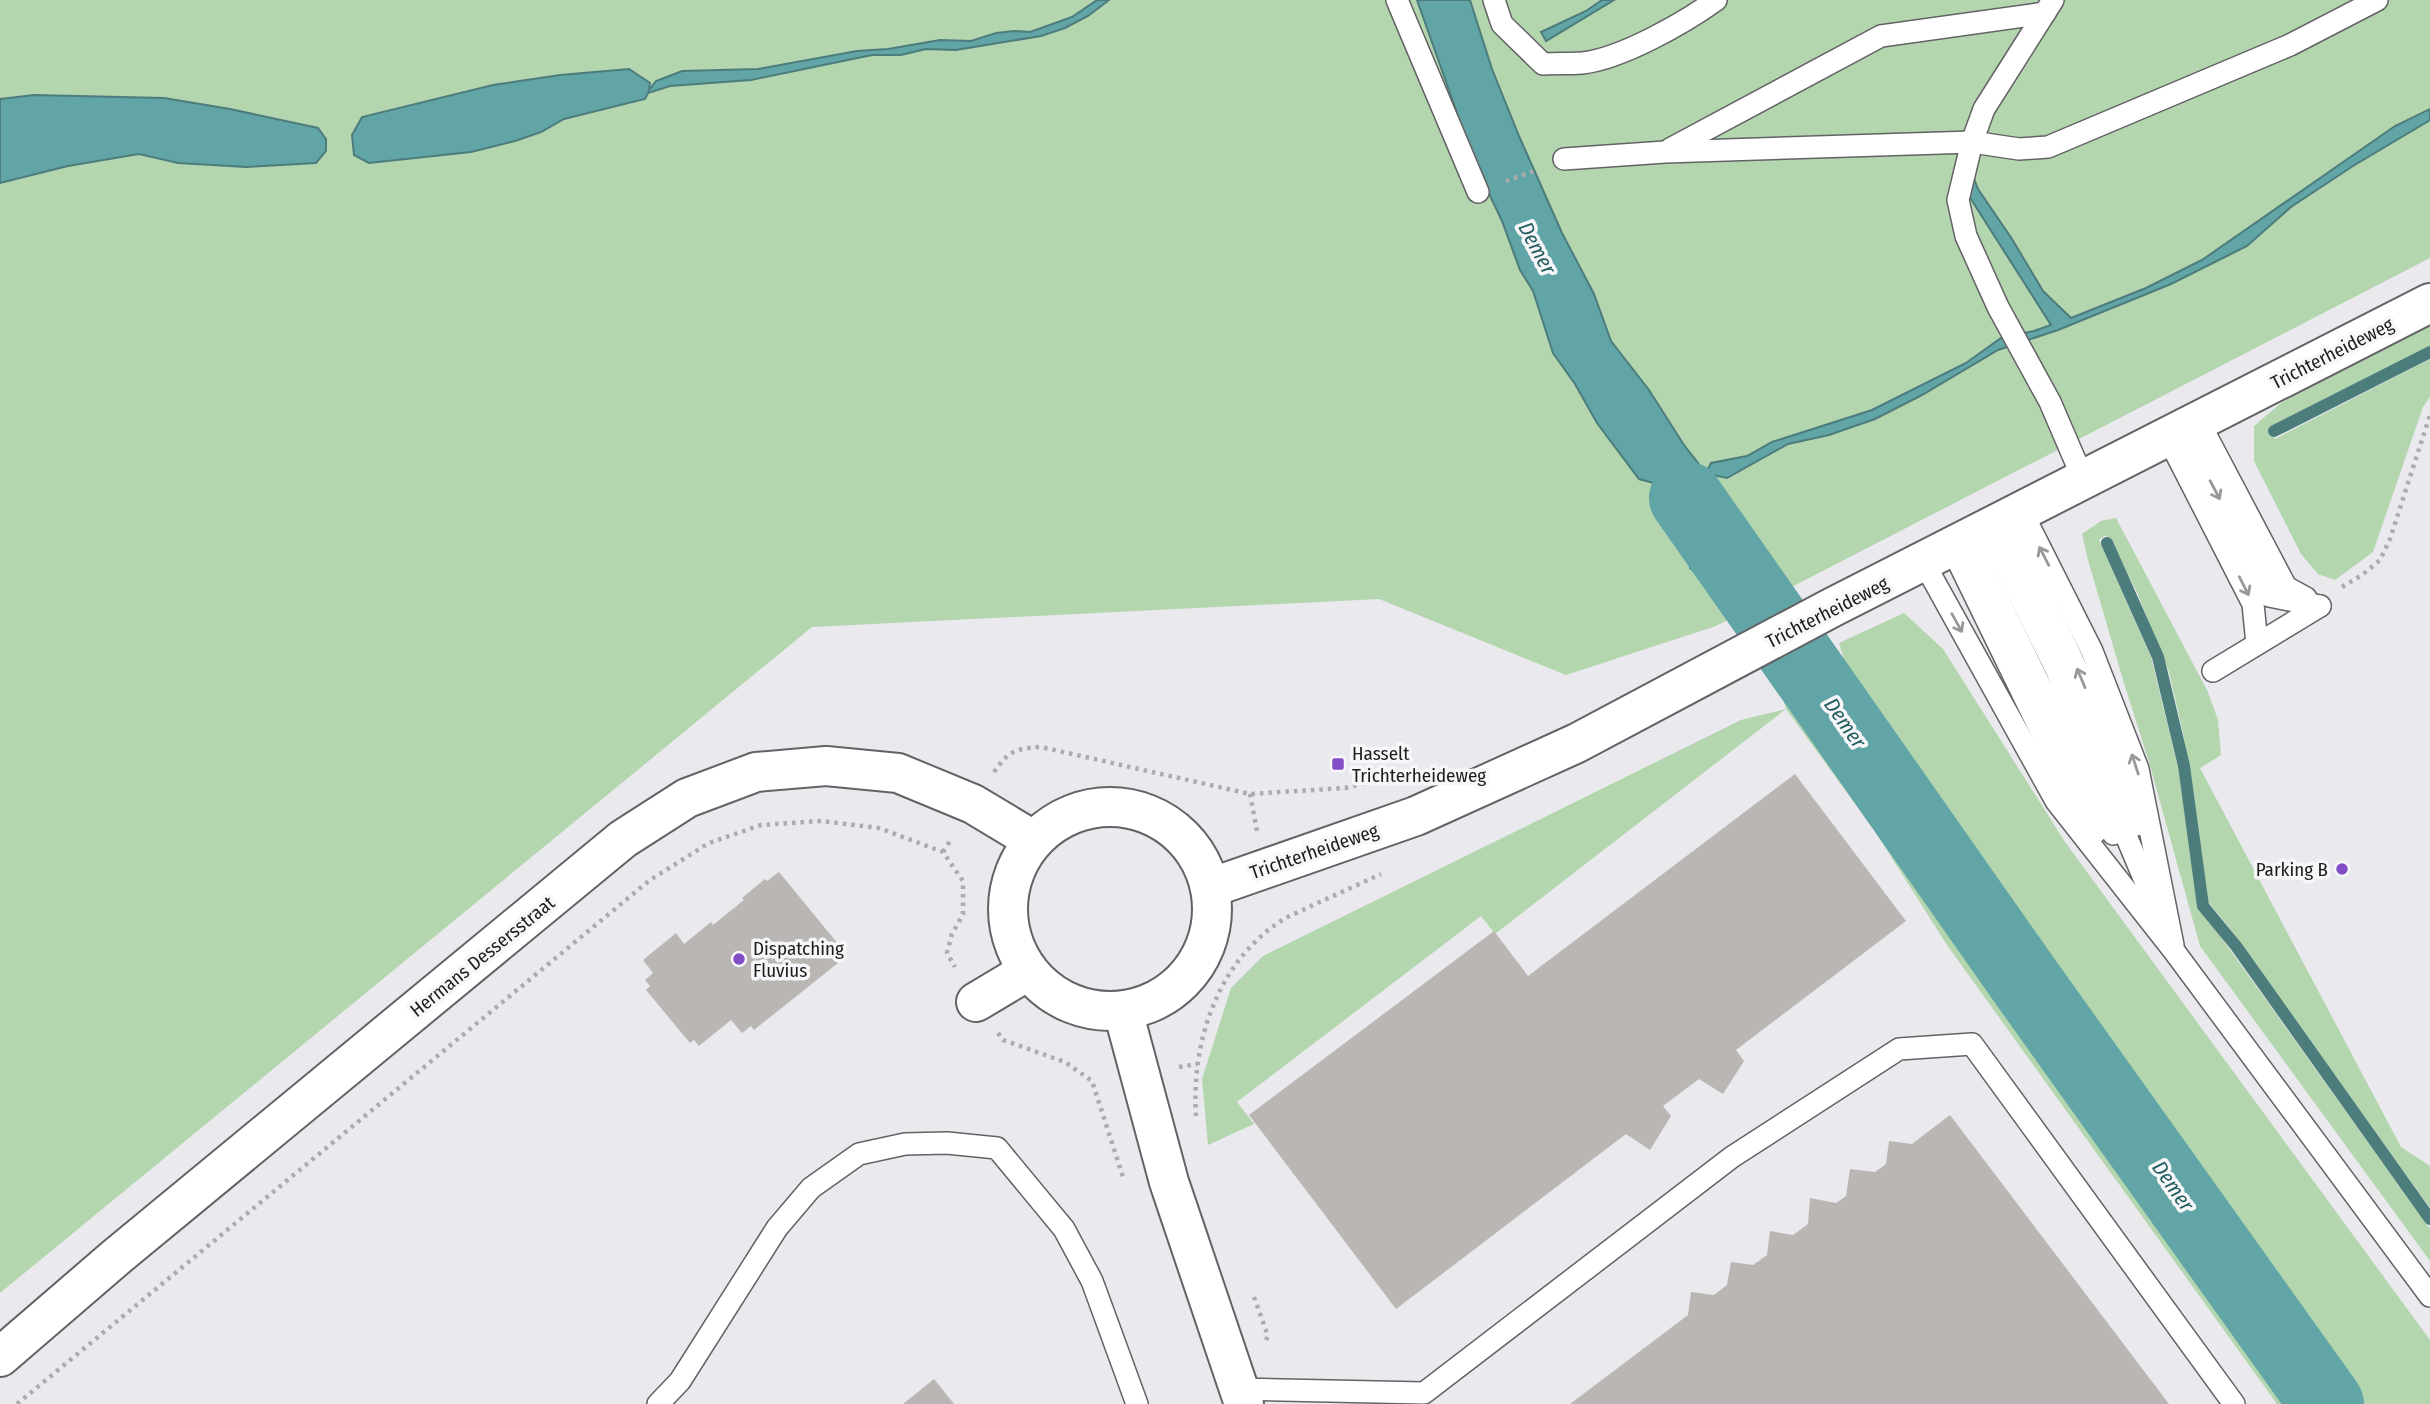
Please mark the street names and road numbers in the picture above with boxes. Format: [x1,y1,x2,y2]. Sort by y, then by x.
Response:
street label: Trichterheideweg [2267,313,2397,394]
street label: Trichterheideweg [1762,572,1892,653]
street label: Trichterheideweg [1247,819,1381,884]
street label: Hermans Dessersstraat [405,891,560,1022]

